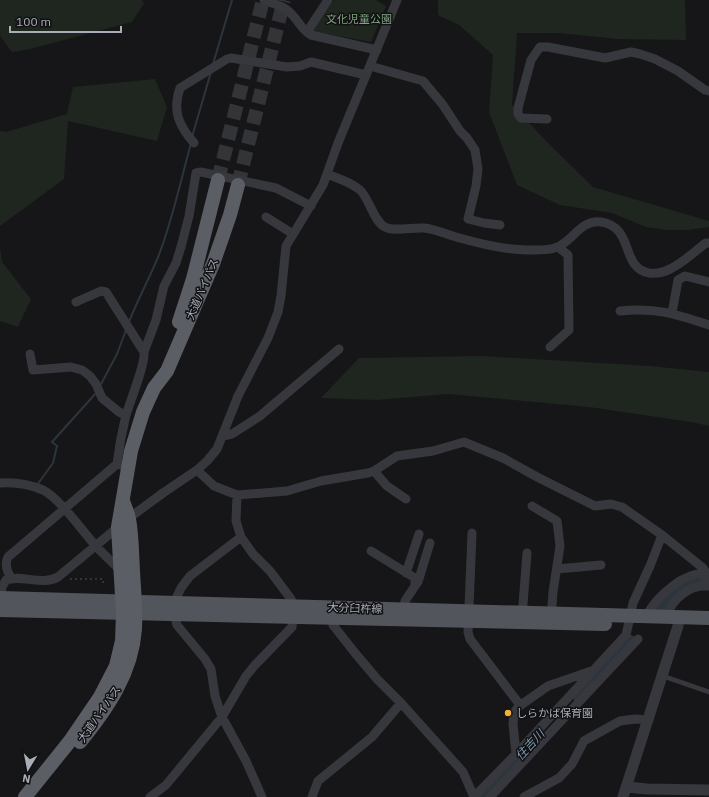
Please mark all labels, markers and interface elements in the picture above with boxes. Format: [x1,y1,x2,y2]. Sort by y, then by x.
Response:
scale bar [10,8,121,34]
park label: 文化児童公園 [326,12,392,26]
text: 100 m [16,14,51,29]
street label: 大道バイパス [183,256,221,322]
street label: 大分臼杵線 [327,600,383,616]
street label: 大道バイパス [74,683,124,745]
place label: しらかば保育園 [516,706,593,720]
marker: しらかば保育園 [503,708,513,718]
water label: 住吉川 [512,725,549,763]
north arrow [8,749,48,789]
text: N [21,771,31,786]

